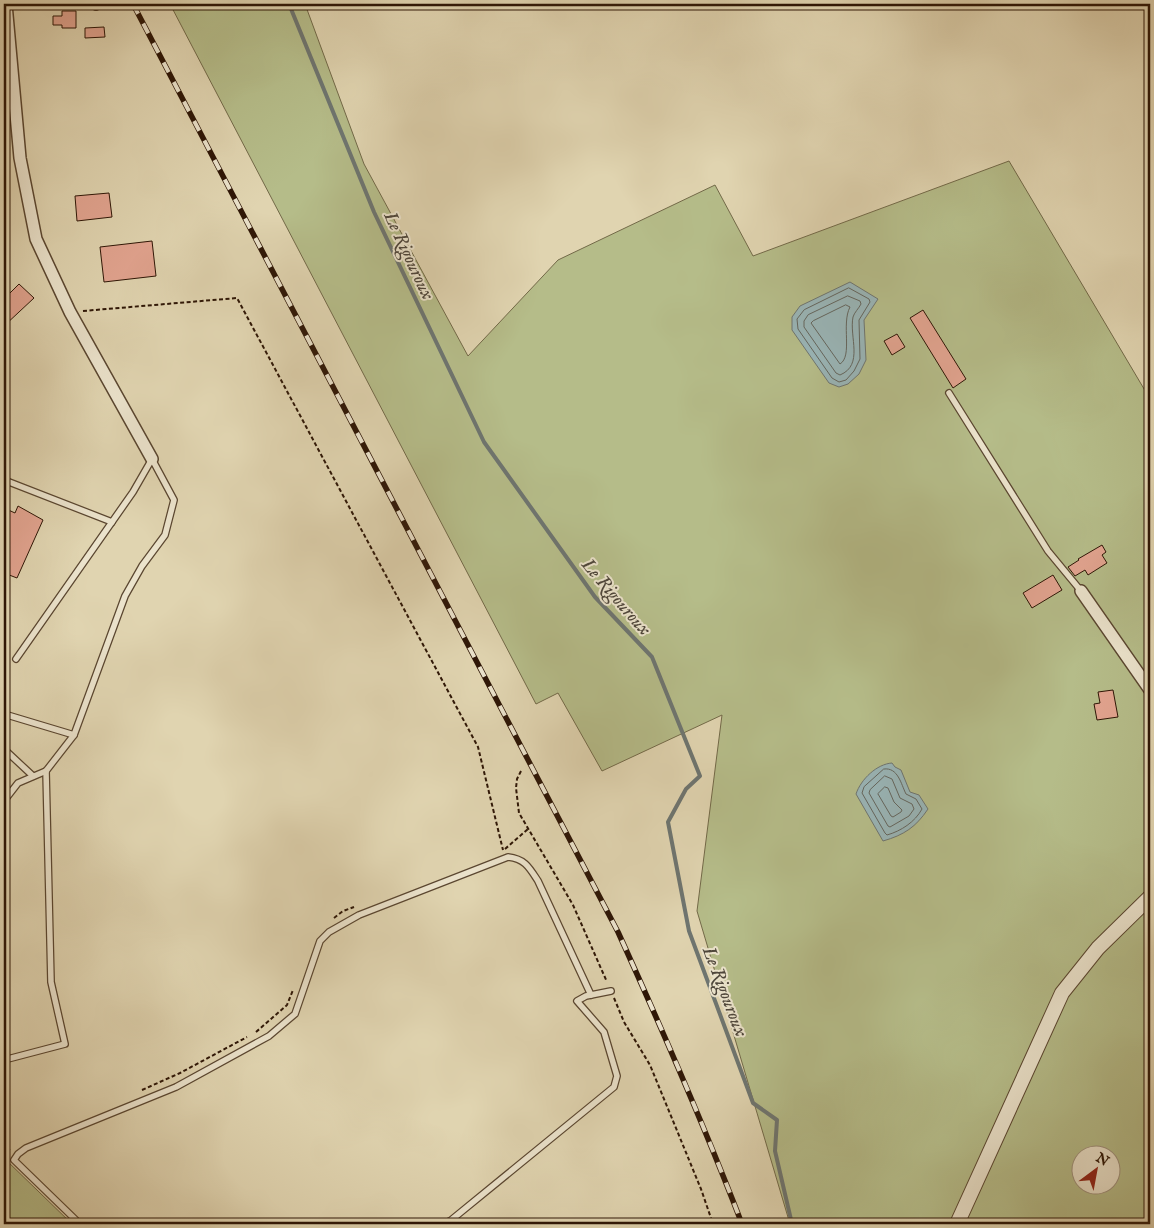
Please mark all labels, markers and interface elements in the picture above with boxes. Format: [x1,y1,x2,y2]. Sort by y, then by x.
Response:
water label: Le Rigouroux [377,207,439,305]
water label: Le Rigouroux [575,553,656,642]
water label: Le Rigouroux [696,942,753,1041]
north arrow [1072,1146,1122,1196]
text: N [1092,1148,1112,1171]

